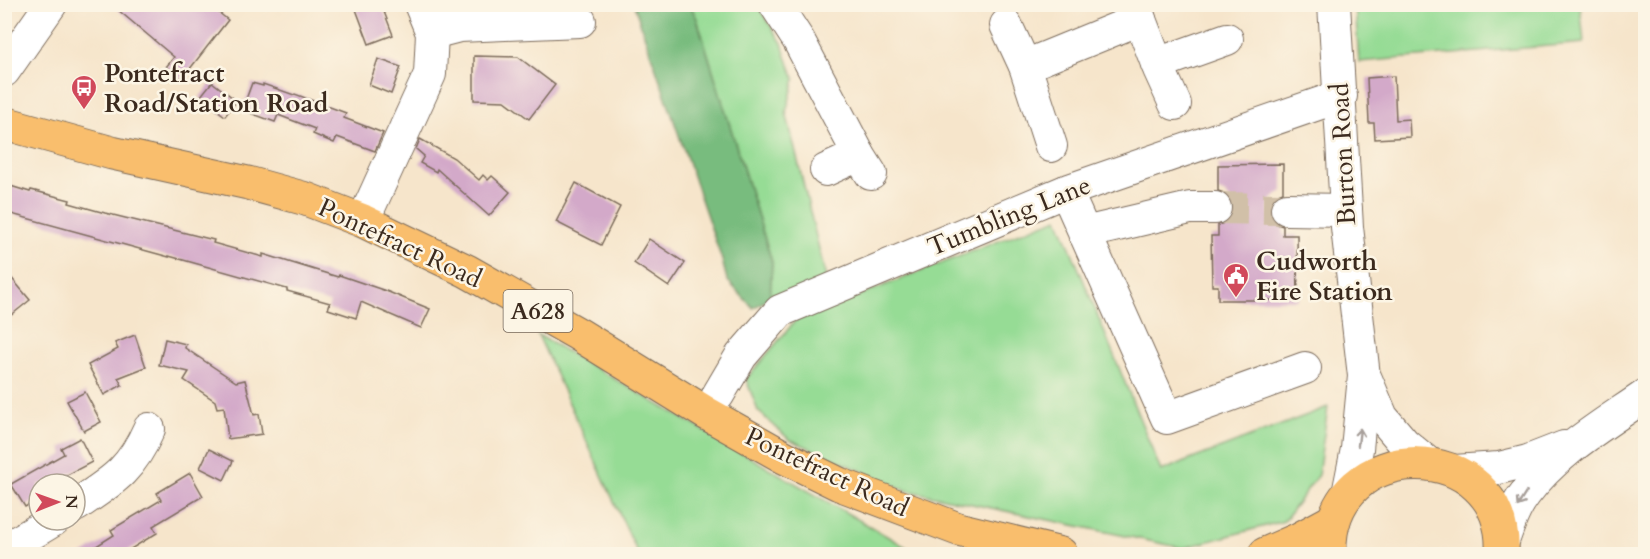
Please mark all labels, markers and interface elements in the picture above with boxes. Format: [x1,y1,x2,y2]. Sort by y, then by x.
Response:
place label: Pontefract Road/Station Road [104,56,328,121]
bus stop icon: Pontefract Road/Station Road [69,73,99,111]
street label: Burton Road [1322,82,1364,226]
street label: Tumbling Lane [922,167,1096,265]
street label: Pontefract Road [312,190,488,296]
place label: Cudworth Fire Station [1256,244,1393,309]
public building icon: Cudworth Fire Station [1221,261,1251,299]
road number: A628 [504,290,572,332]
street label: Pontefract Road [739,419,915,525]
one-way arrow [1353,427,1364,447]
north arrow [27,472,87,532]
one-way arrow [1516,490,1528,507]
text: N [60,495,82,509]

